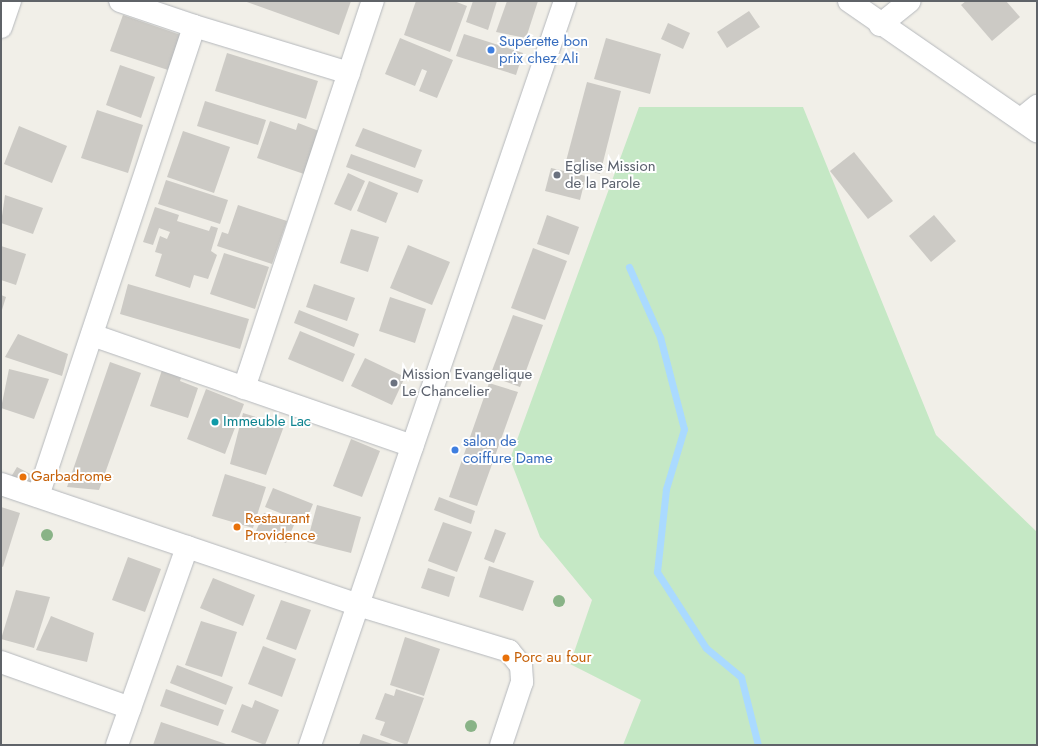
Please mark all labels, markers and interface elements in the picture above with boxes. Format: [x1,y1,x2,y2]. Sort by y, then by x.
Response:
place label: Supérette bon prix chez Ali [499,32,588,67]
marker: Supérette bon prix chez Ali [486,45,496,55]
place label: Eglise Mission de la Parole [565,157,656,192]
marker: Eglise Mission de la Parole [552,170,562,180]
place label: Mission Evangelique Le Chancelier [402,365,532,400]
marker: Mission Evangelique Le Chancelier [389,378,399,388]
place label: Immeuble Lac [223,413,311,431]
marker: Immeuble Lac [210,417,220,427]
place label: salon de coiffure Dame [463,432,553,467]
marker: salon de coiffure Dame [450,445,460,455]
place label: Garbadrome [31,468,112,486]
marker: Garbadrome [18,472,28,482]
place label: Restaurant Providence [245,509,315,544]
marker: Restaurant Providence [232,522,242,532]
place label: Porc au four [514,649,592,667]
marker: Porc au four [501,653,511,663]

